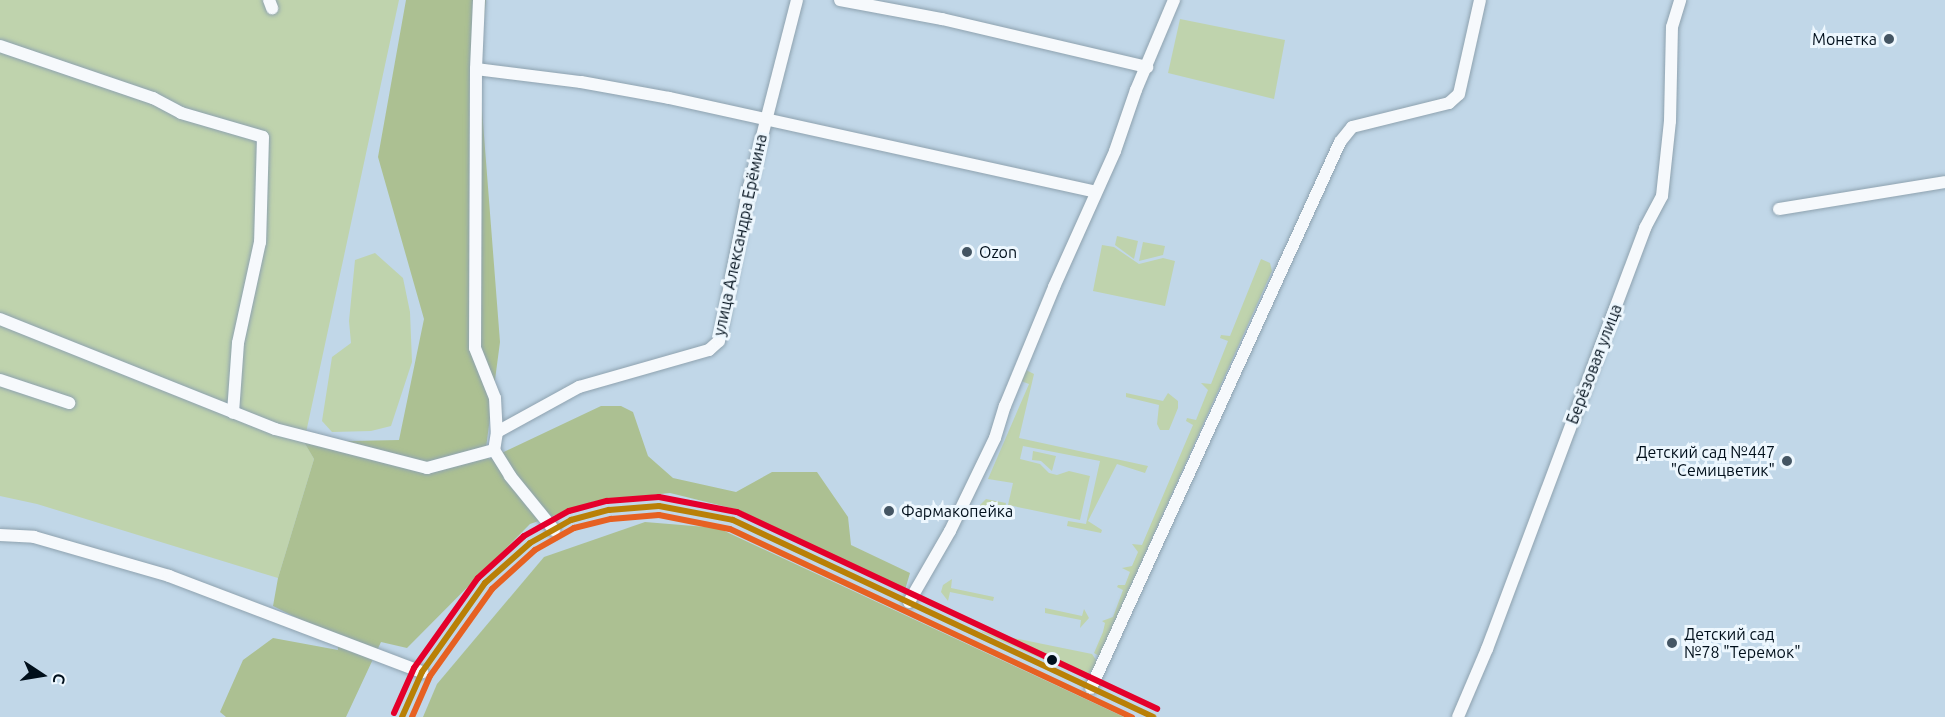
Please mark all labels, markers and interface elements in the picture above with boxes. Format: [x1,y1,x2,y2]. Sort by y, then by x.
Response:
place label: Монетка [1812,29,1877,49]
marker: Монетка [1882,32,1896,46]
street label: улица Александра Ерёмина [709,132,771,338]
place label: Ozon [979,242,1017,262]
marker: Ozon [960,245,974,259]
street label: Берёзовая улица [1562,301,1626,427]
place label: Детский сад №447 "Семицветик" [1636,442,1775,480]
marker: Детский сад №447 "Семицветик" [1780,454,1794,468]
place label: Фармакопейка [901,501,1013,521]
marker: Фармакопейка [882,504,896,518]
place label: Детский сад №78 "Теремок" [1684,624,1801,662]
marker: Детский сад №78 "Теремок" [1665,636,1679,650]
north arrow [12,645,72,705]
unlabelled marker [1046,654,1058,666]
text: С [50,672,69,686]

